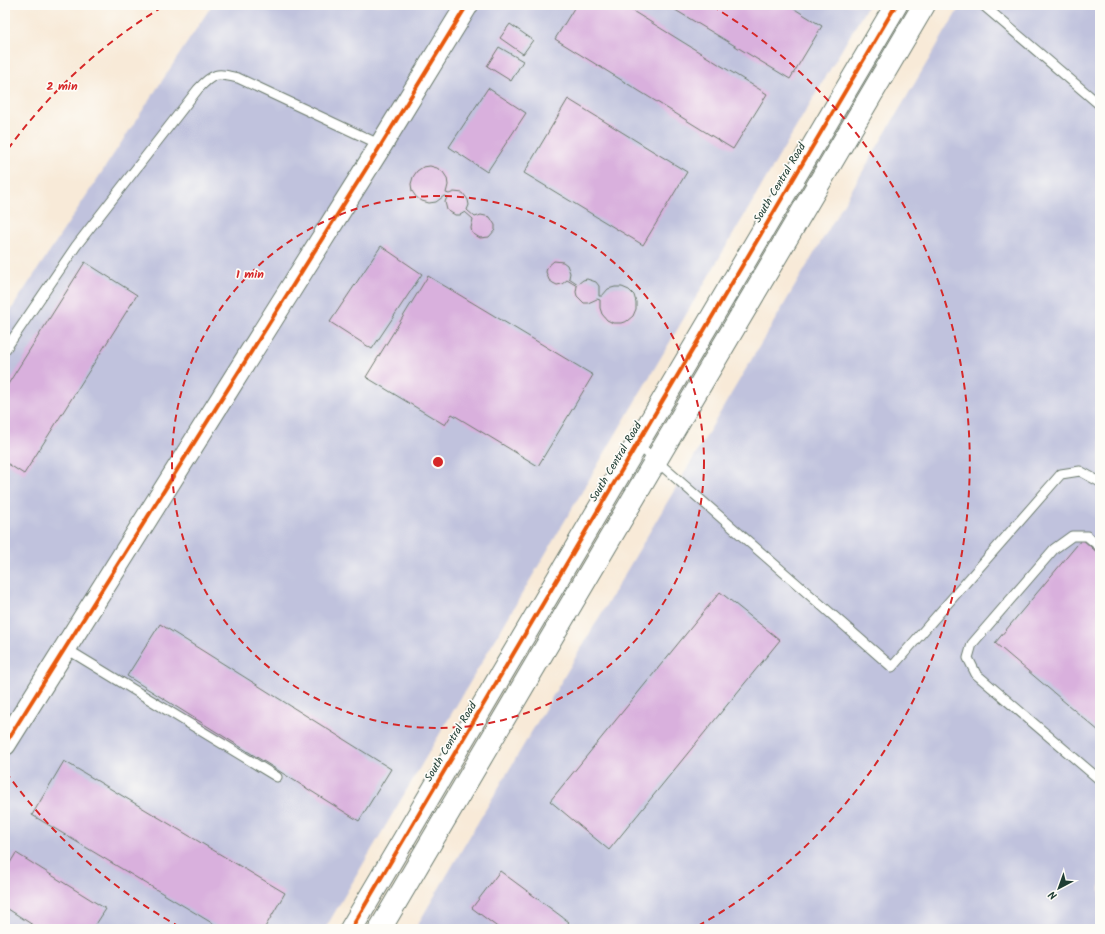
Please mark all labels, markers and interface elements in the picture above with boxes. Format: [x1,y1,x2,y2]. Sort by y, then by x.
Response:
text: 2 min [46,77,78,96]
street label: South Central Road [749,139,811,226]
text: 1 min [236,265,264,284]
street label: South Central Road [585,418,647,505]
centre of rings [431,455,445,469]
street label: South Central Road [420,698,482,785]
north arrow [1039,868,1079,908]
text: N [1045,886,1062,904]

